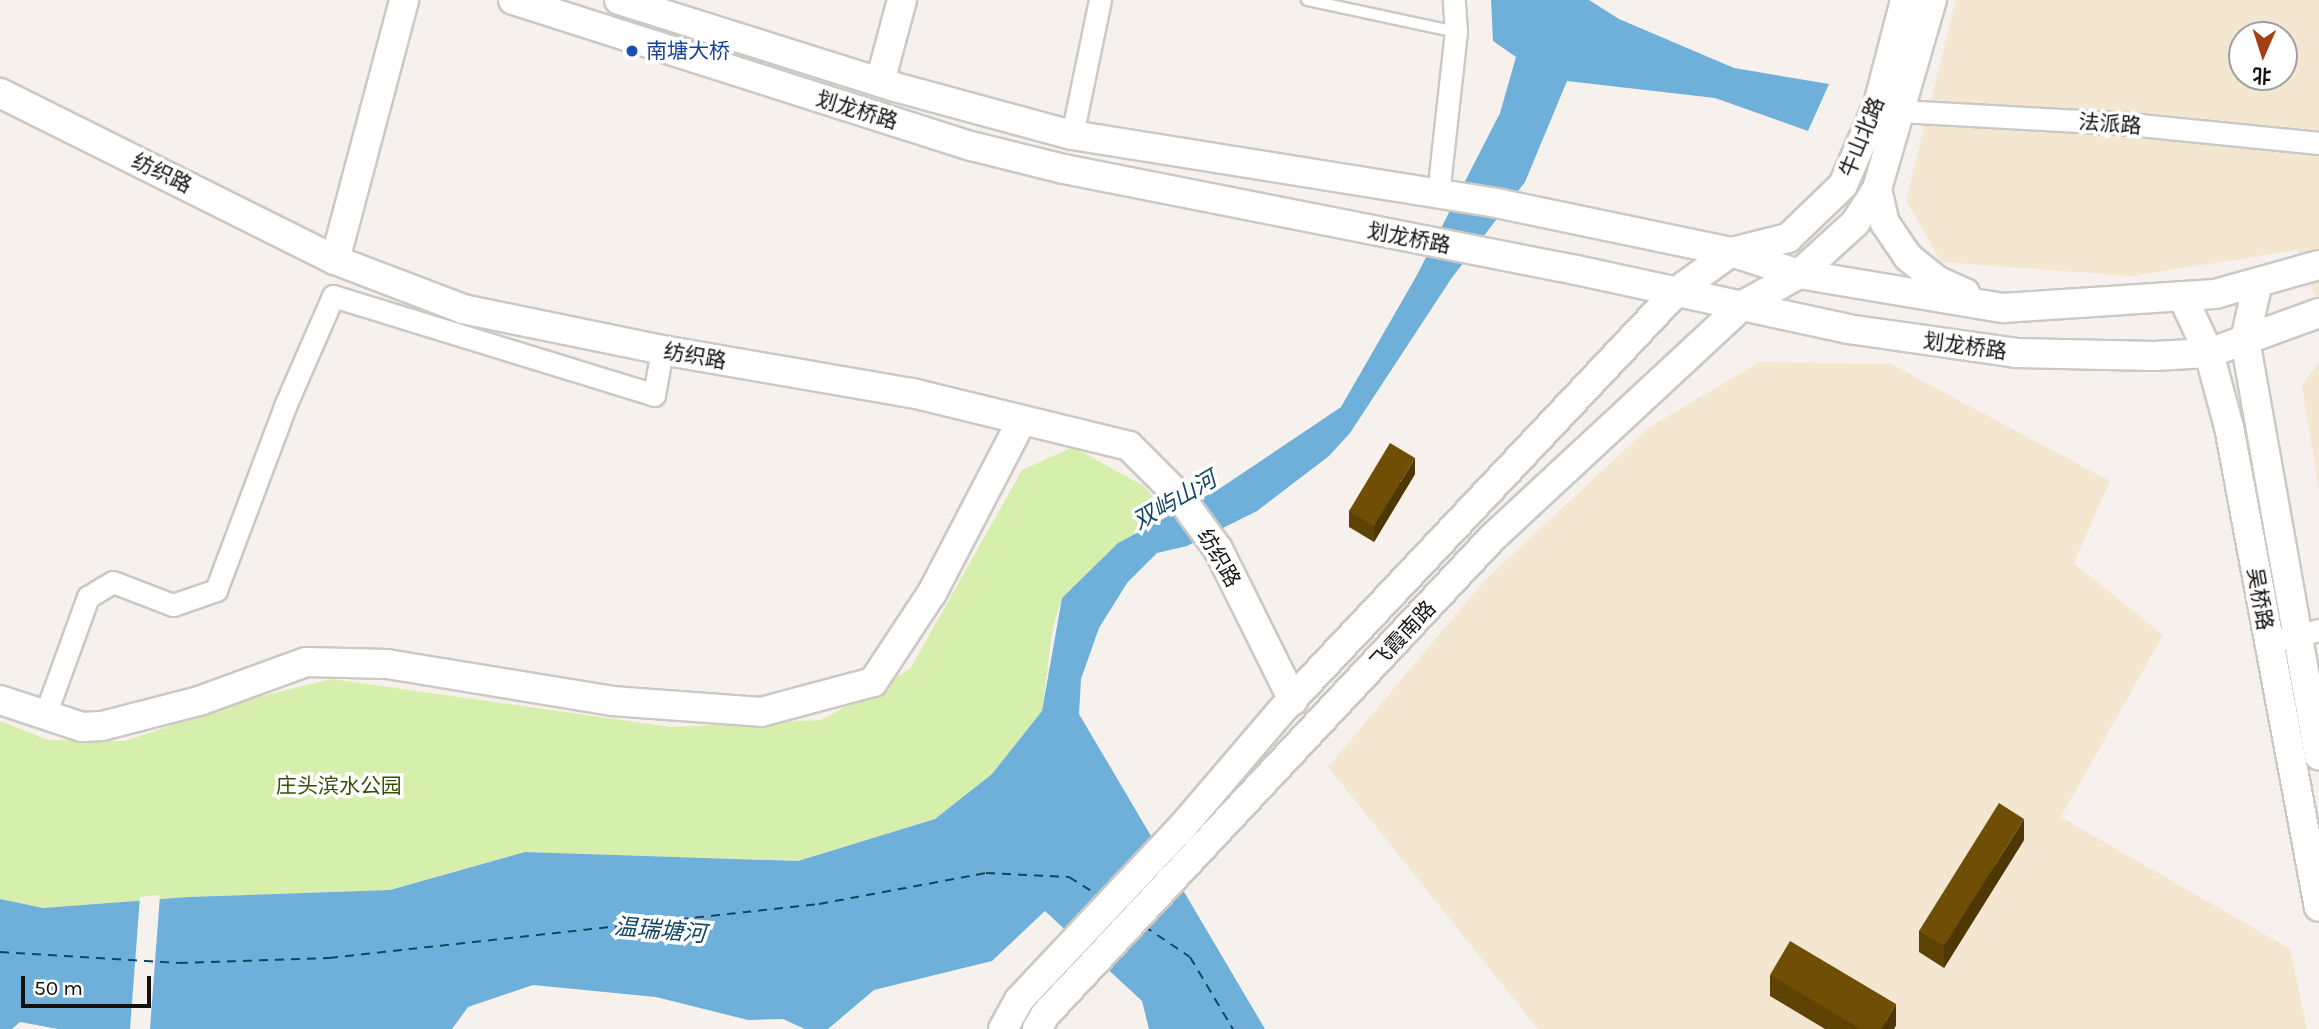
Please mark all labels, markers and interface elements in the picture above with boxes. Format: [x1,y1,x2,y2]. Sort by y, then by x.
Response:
north arrow [2228,21,2298,91]
place label: 南塘大桥 [646,38,730,64]
marker: 南塘大桥 [624,43,640,59]
text: 北 [2252,63,2272,86]
street label: 划龙桥路 [813,86,901,134]
street label: 牛山北路 [1835,93,1889,181]
street label: 法派路 [2078,109,2142,139]
street label: 纺织路 [128,148,196,198]
street label: 划龙桥路 [1365,218,1453,258]
street label: 划龙桥路 [1922,328,2008,364]
street label: 纺织路 [662,338,728,374]
water label: 双屿山河 [1128,466,1222,536]
street label: 纺织路 [1192,524,1246,592]
street label: 吴桥路 [2242,566,2278,632]
street label: 飞霞南路 [1365,596,1441,674]
park label: 庄头滨水公园 [276,773,402,799]
water label: 温瑞塘河 [613,913,707,949]
scale bar [24,962,154,1006]
text: 50 m [34,976,83,1000]

